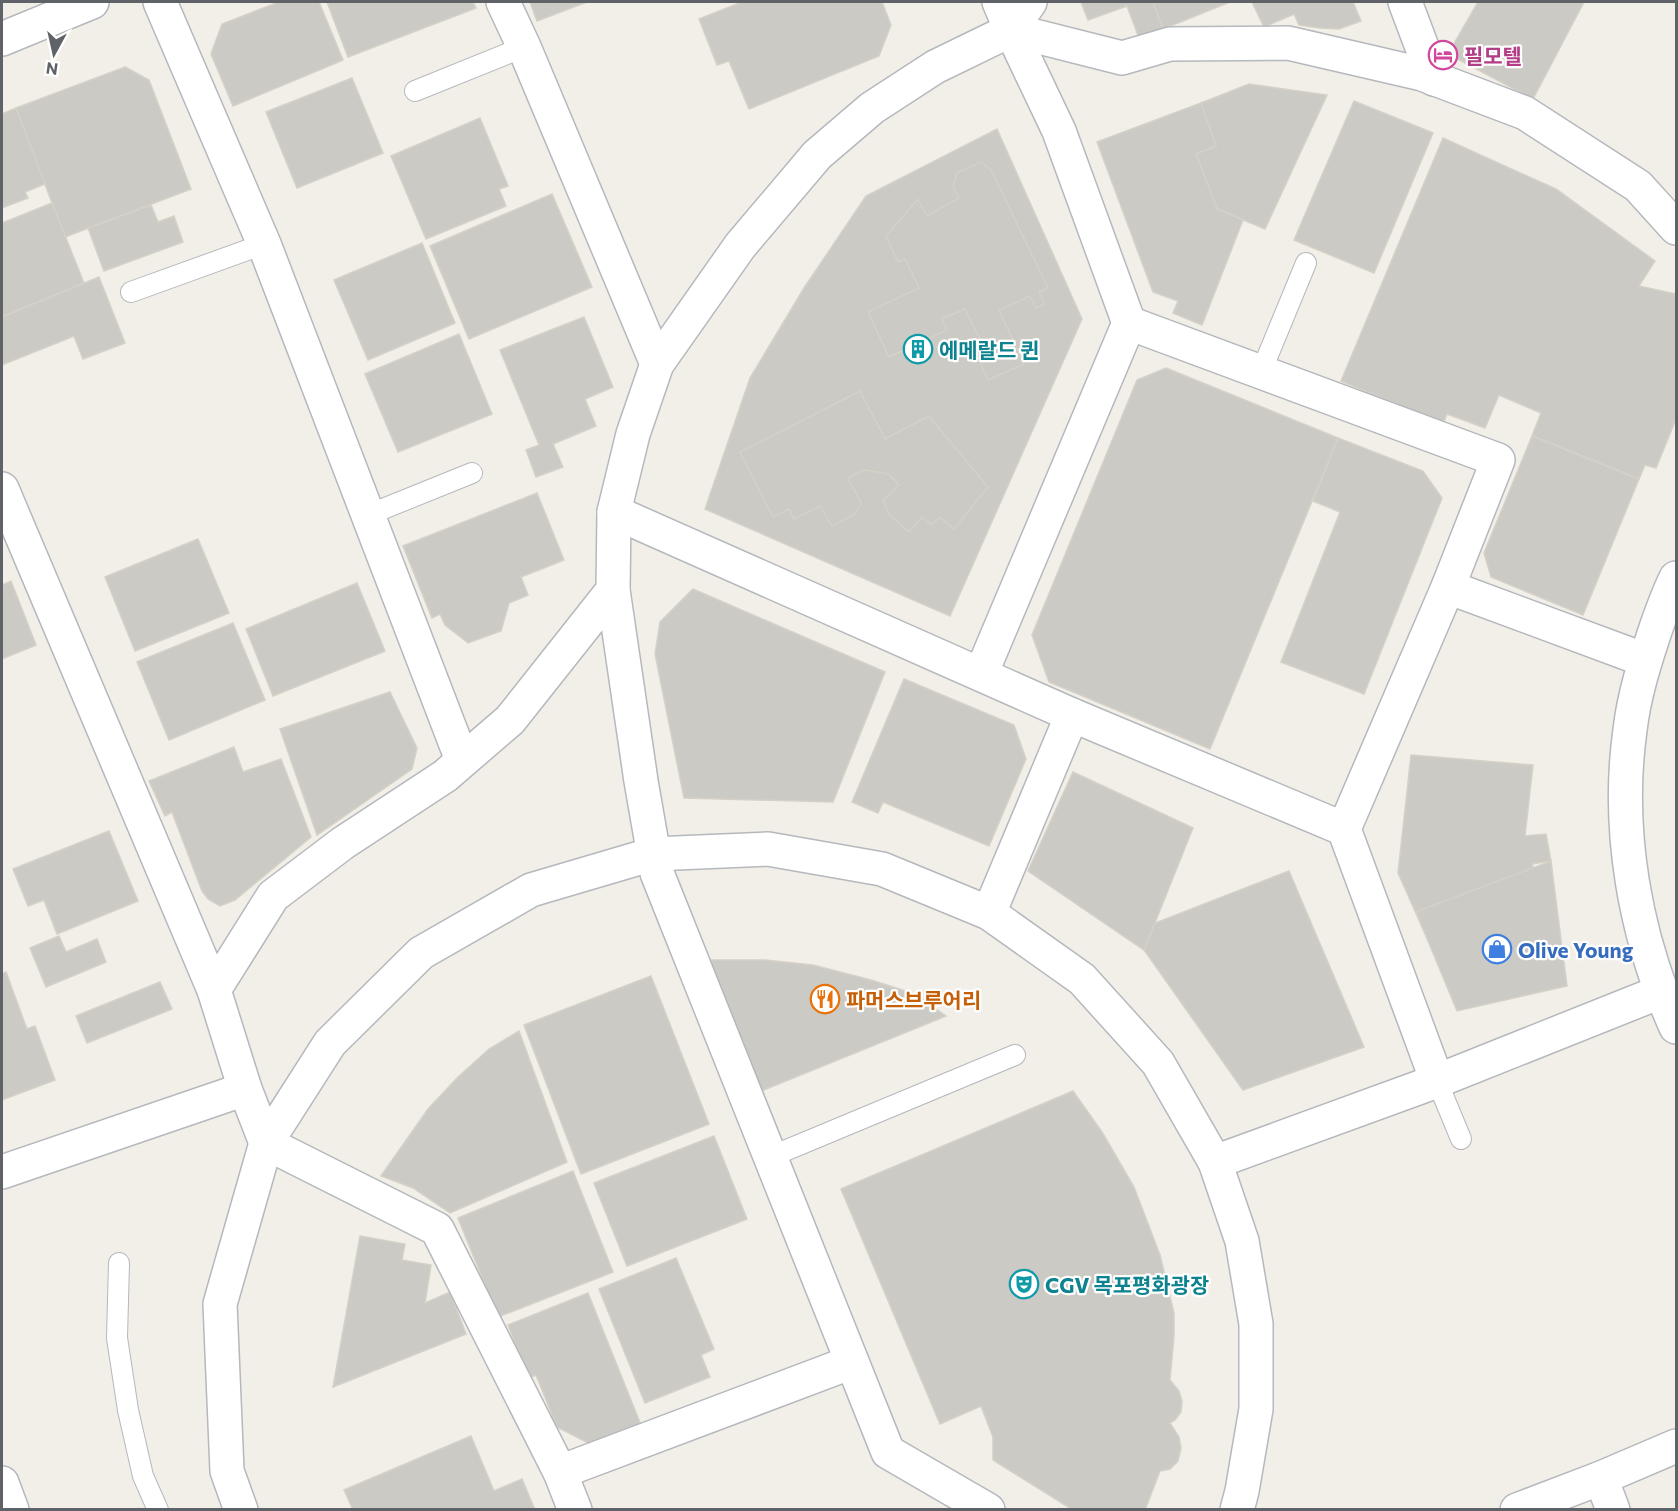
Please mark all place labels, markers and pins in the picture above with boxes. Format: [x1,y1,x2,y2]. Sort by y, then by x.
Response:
hotel icon: 필모텔 [1427,39,1459,71]
place label: 필모텔 [1464,43,1522,68]
building icon: 에메랄드 퀸 [902,333,934,365]
place label: 에메랄드 퀸 [939,337,1040,362]
shop icon: Olive Young [1481,933,1513,965]
place label: Olive Young [1518,937,1634,962]
restaurant icon: 파머스브루어리 [809,983,841,1015]
place label: 파머스브루어리 [846,987,981,1012]
theatre icon: CGV 목포평화광장 [1008,1268,1040,1300]
place label: CGV 목포평화광장 [1045,1272,1209,1297]

